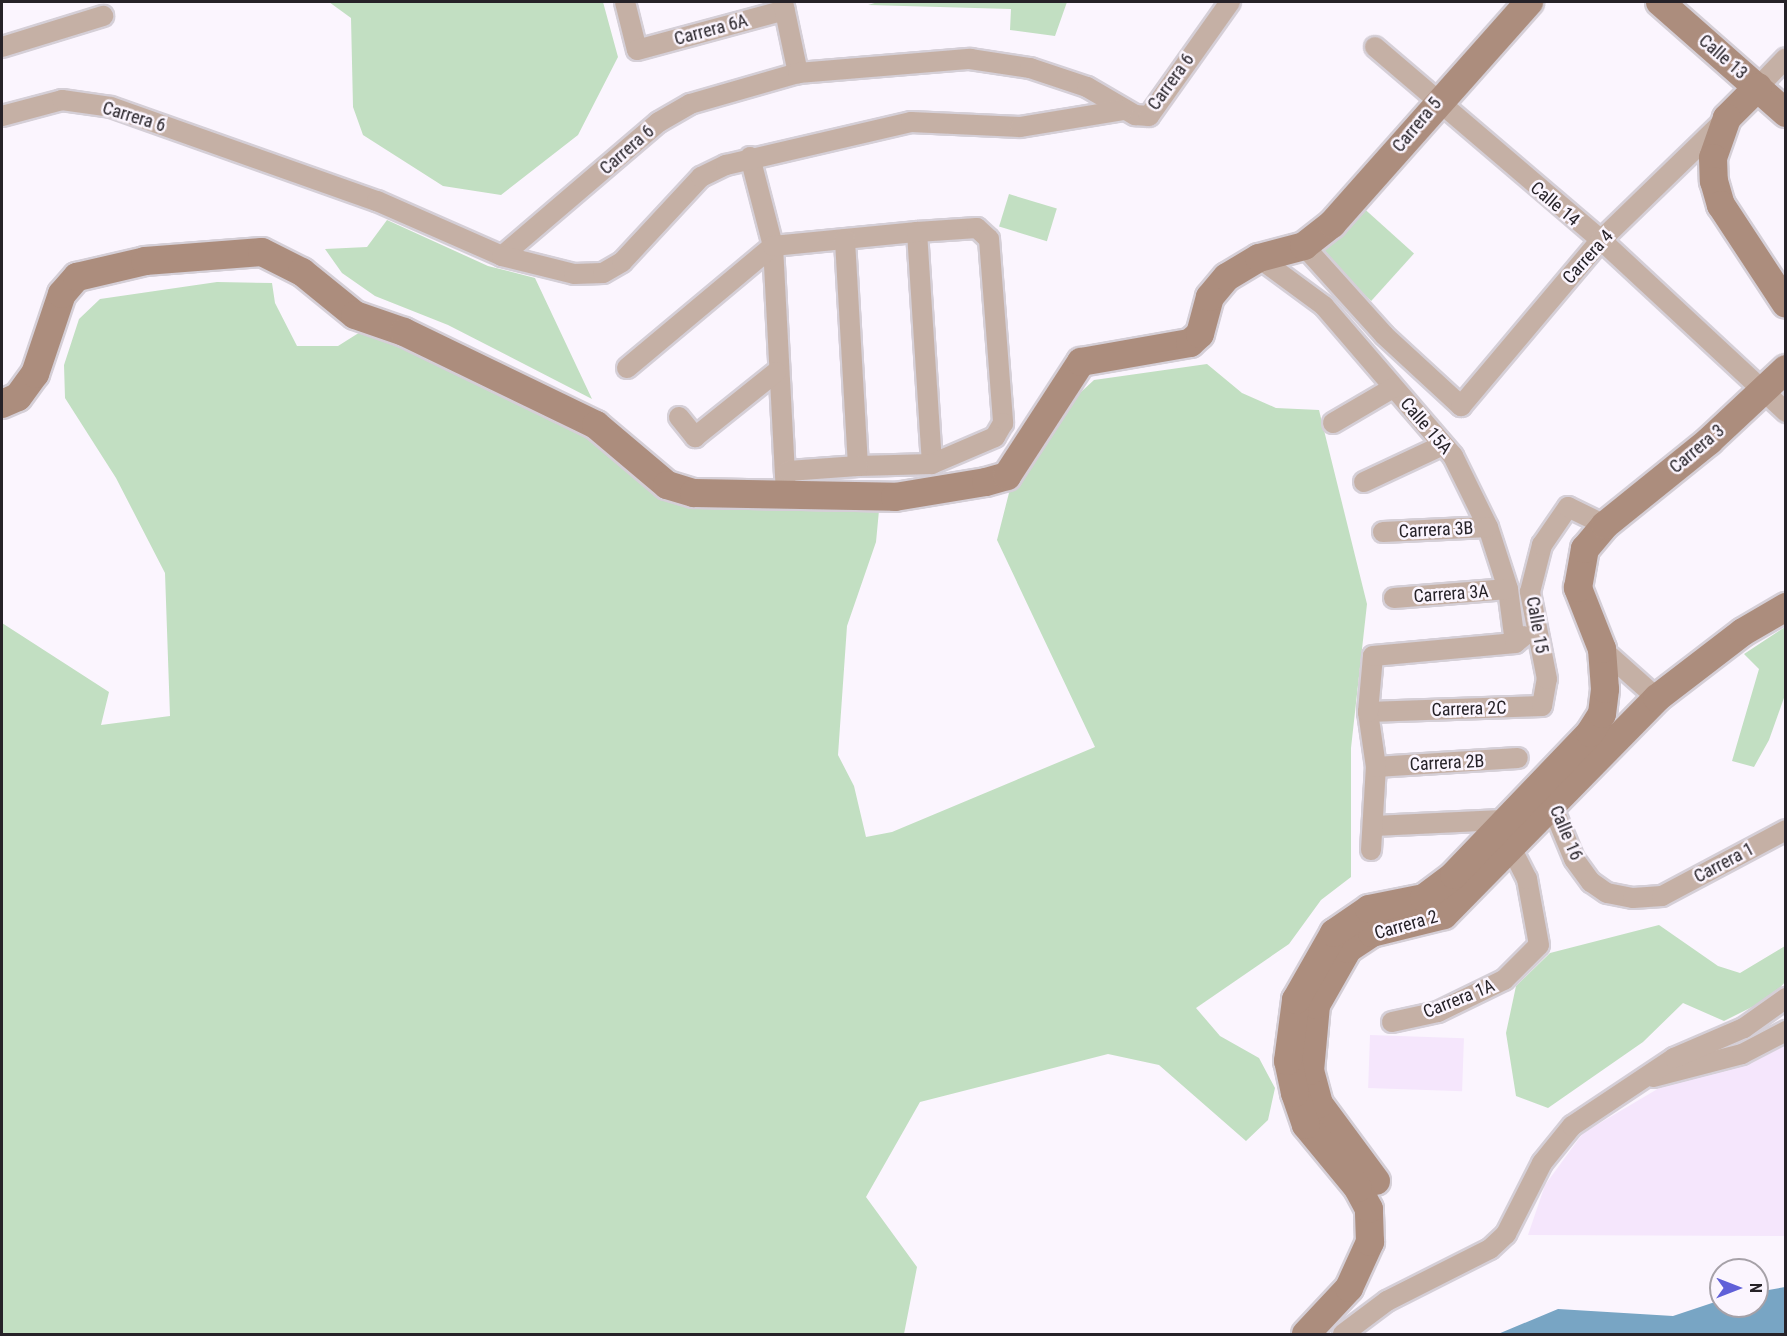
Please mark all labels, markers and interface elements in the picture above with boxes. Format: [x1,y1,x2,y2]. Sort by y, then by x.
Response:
street label: Carrera 6A [672,10,750,50]
street label: Calle 13 [1694,30,1752,84]
street label: Carrera 6 [1143,49,1199,115]
street label: Carrera 5 [1388,93,1446,157]
street label: Carrera 6 [100,97,168,137]
street label: Carrera 6 [595,121,659,179]
street label: Calle 14 [1526,177,1584,231]
street label: Carrera 4 [1558,226,1618,288]
street label: Calle 15A [1396,393,1456,459]
street label: Carrera 3 [1665,420,1729,478]
street label: Carrera 3B [1398,517,1474,543]
street label: Carrera 3A [1413,581,1489,607]
street label: Calle 15 [1521,595,1553,655]
street label: Carrera 2C [1431,697,1507,721]
street label: Carrera 2B [1409,750,1485,776]
street label: Calle 16 [1545,802,1587,864]
street label: Carrera 1 [1690,838,1758,888]
street label: Carrera 2 [1372,906,1440,944]
street label: Carrera 1A [1420,975,1498,1023]
north arrow [1709,1258,1769,1318]
text: N [1746,1283,1765,1293]

